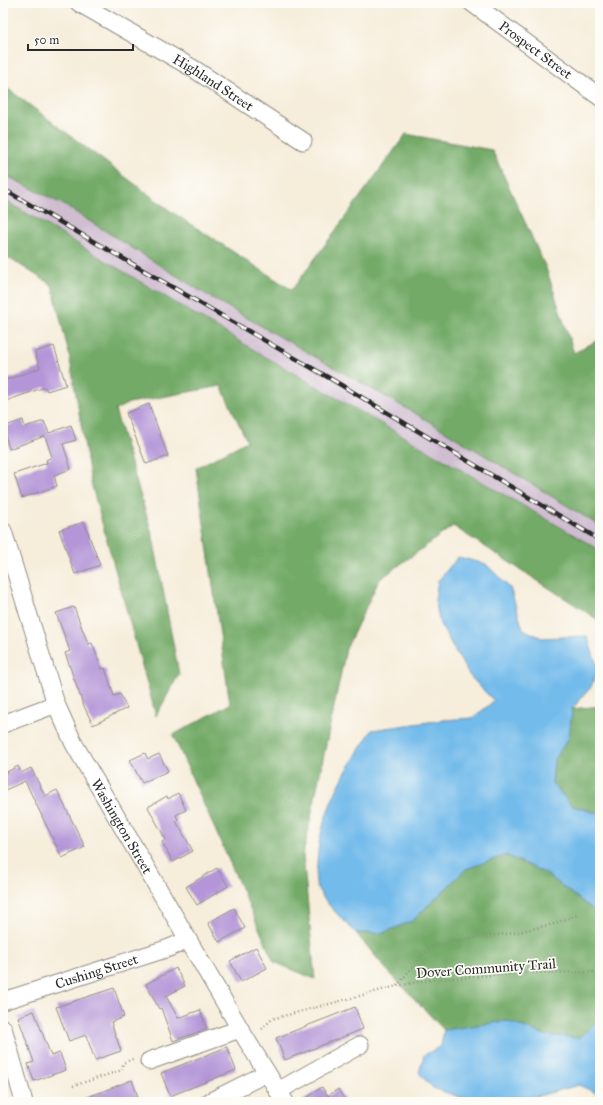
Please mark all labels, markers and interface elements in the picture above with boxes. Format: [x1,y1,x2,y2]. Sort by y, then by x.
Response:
street label: Prospect Street [495,18,576,83]
scale bar [28,26,133,52]
text: 50 m [34,33,59,47]
street label: Highland Street [170,51,257,115]
street label: Washington Street [87,776,156,877]
street label: Cushing Street [53,951,140,993]
street label: Dover Community Trail [415,955,557,982]

